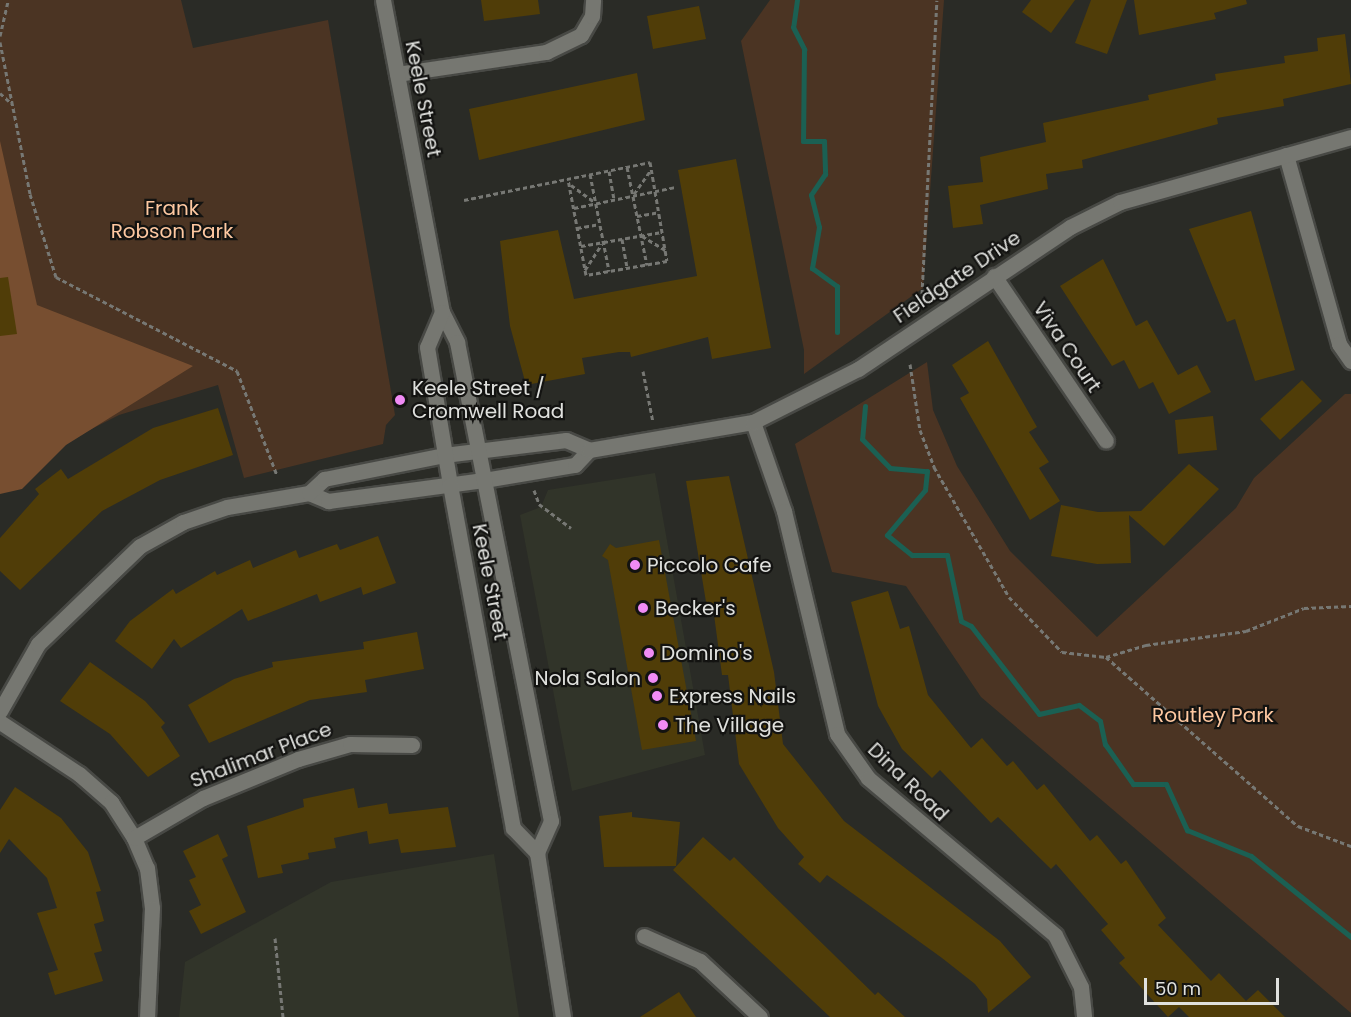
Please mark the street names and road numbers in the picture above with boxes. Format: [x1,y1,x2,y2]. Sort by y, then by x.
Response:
street label: Keele Street [400,39,446,159]
street label: Fieldgate Drive [889,226,1025,328]
street label: Viva Court [1028,297,1106,397]
street label: Keele Street [467,522,513,642]
street label: Shalimar Place [187,717,335,793]
street label: Dina Road [863,738,953,826]

